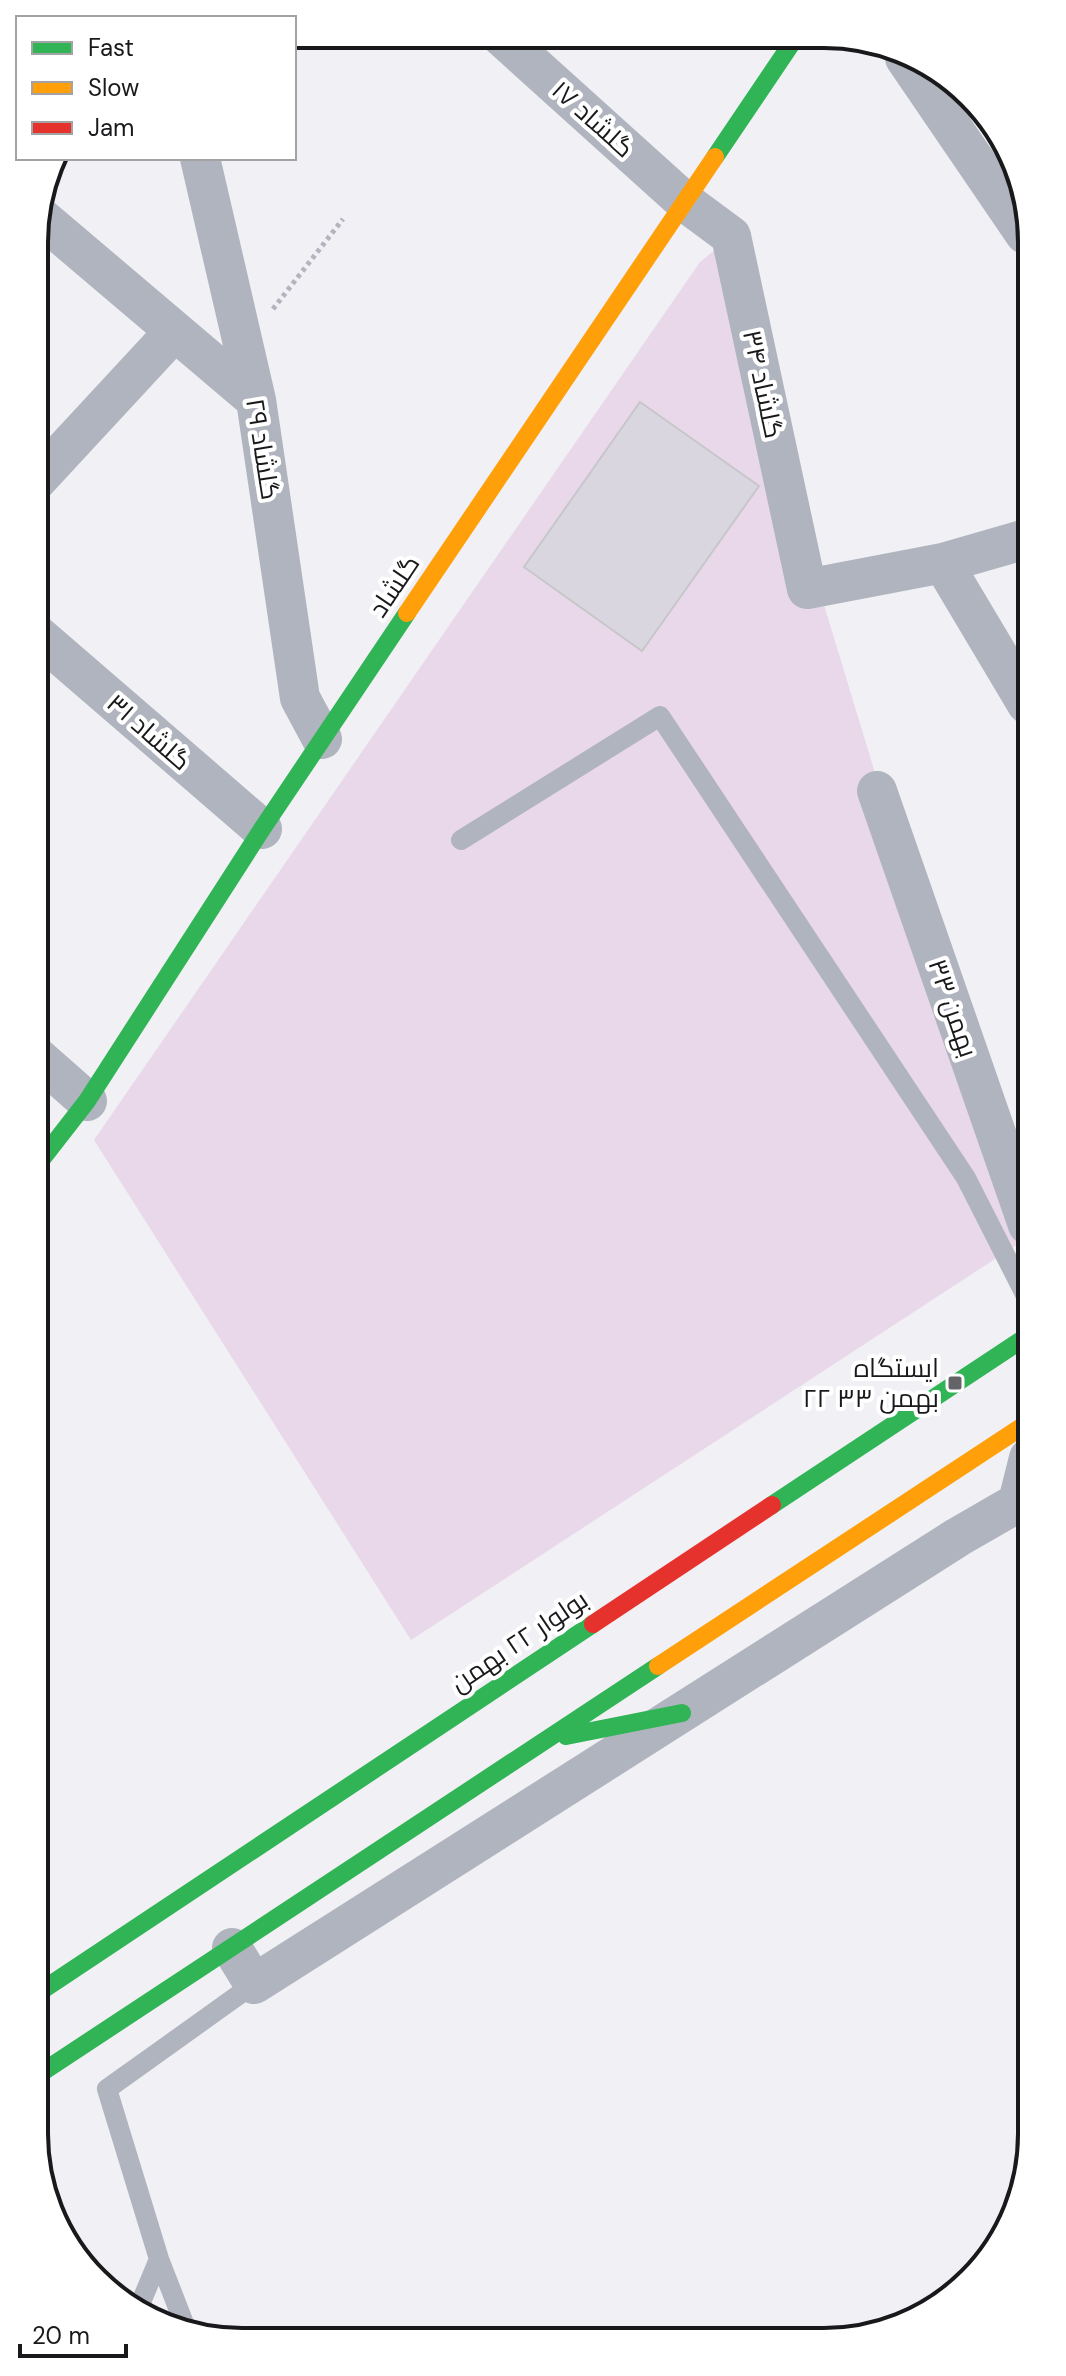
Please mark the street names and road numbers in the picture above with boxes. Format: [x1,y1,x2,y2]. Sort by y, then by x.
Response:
street label: گلشاد ۱۷ [545,73,641,165]
street label: گلشاد ۳۴ [735,327,791,441]
street label: گلشاد ۲۹ [238,396,288,502]
street label: گلشاد [361,548,427,624]
street label: گلشاد ۳۱ [100,686,198,778]
street label: بهمن ۳۳ [920,954,986,1062]
street label: بولوار ۲۲ بهمن [444,1582,594,1700]

